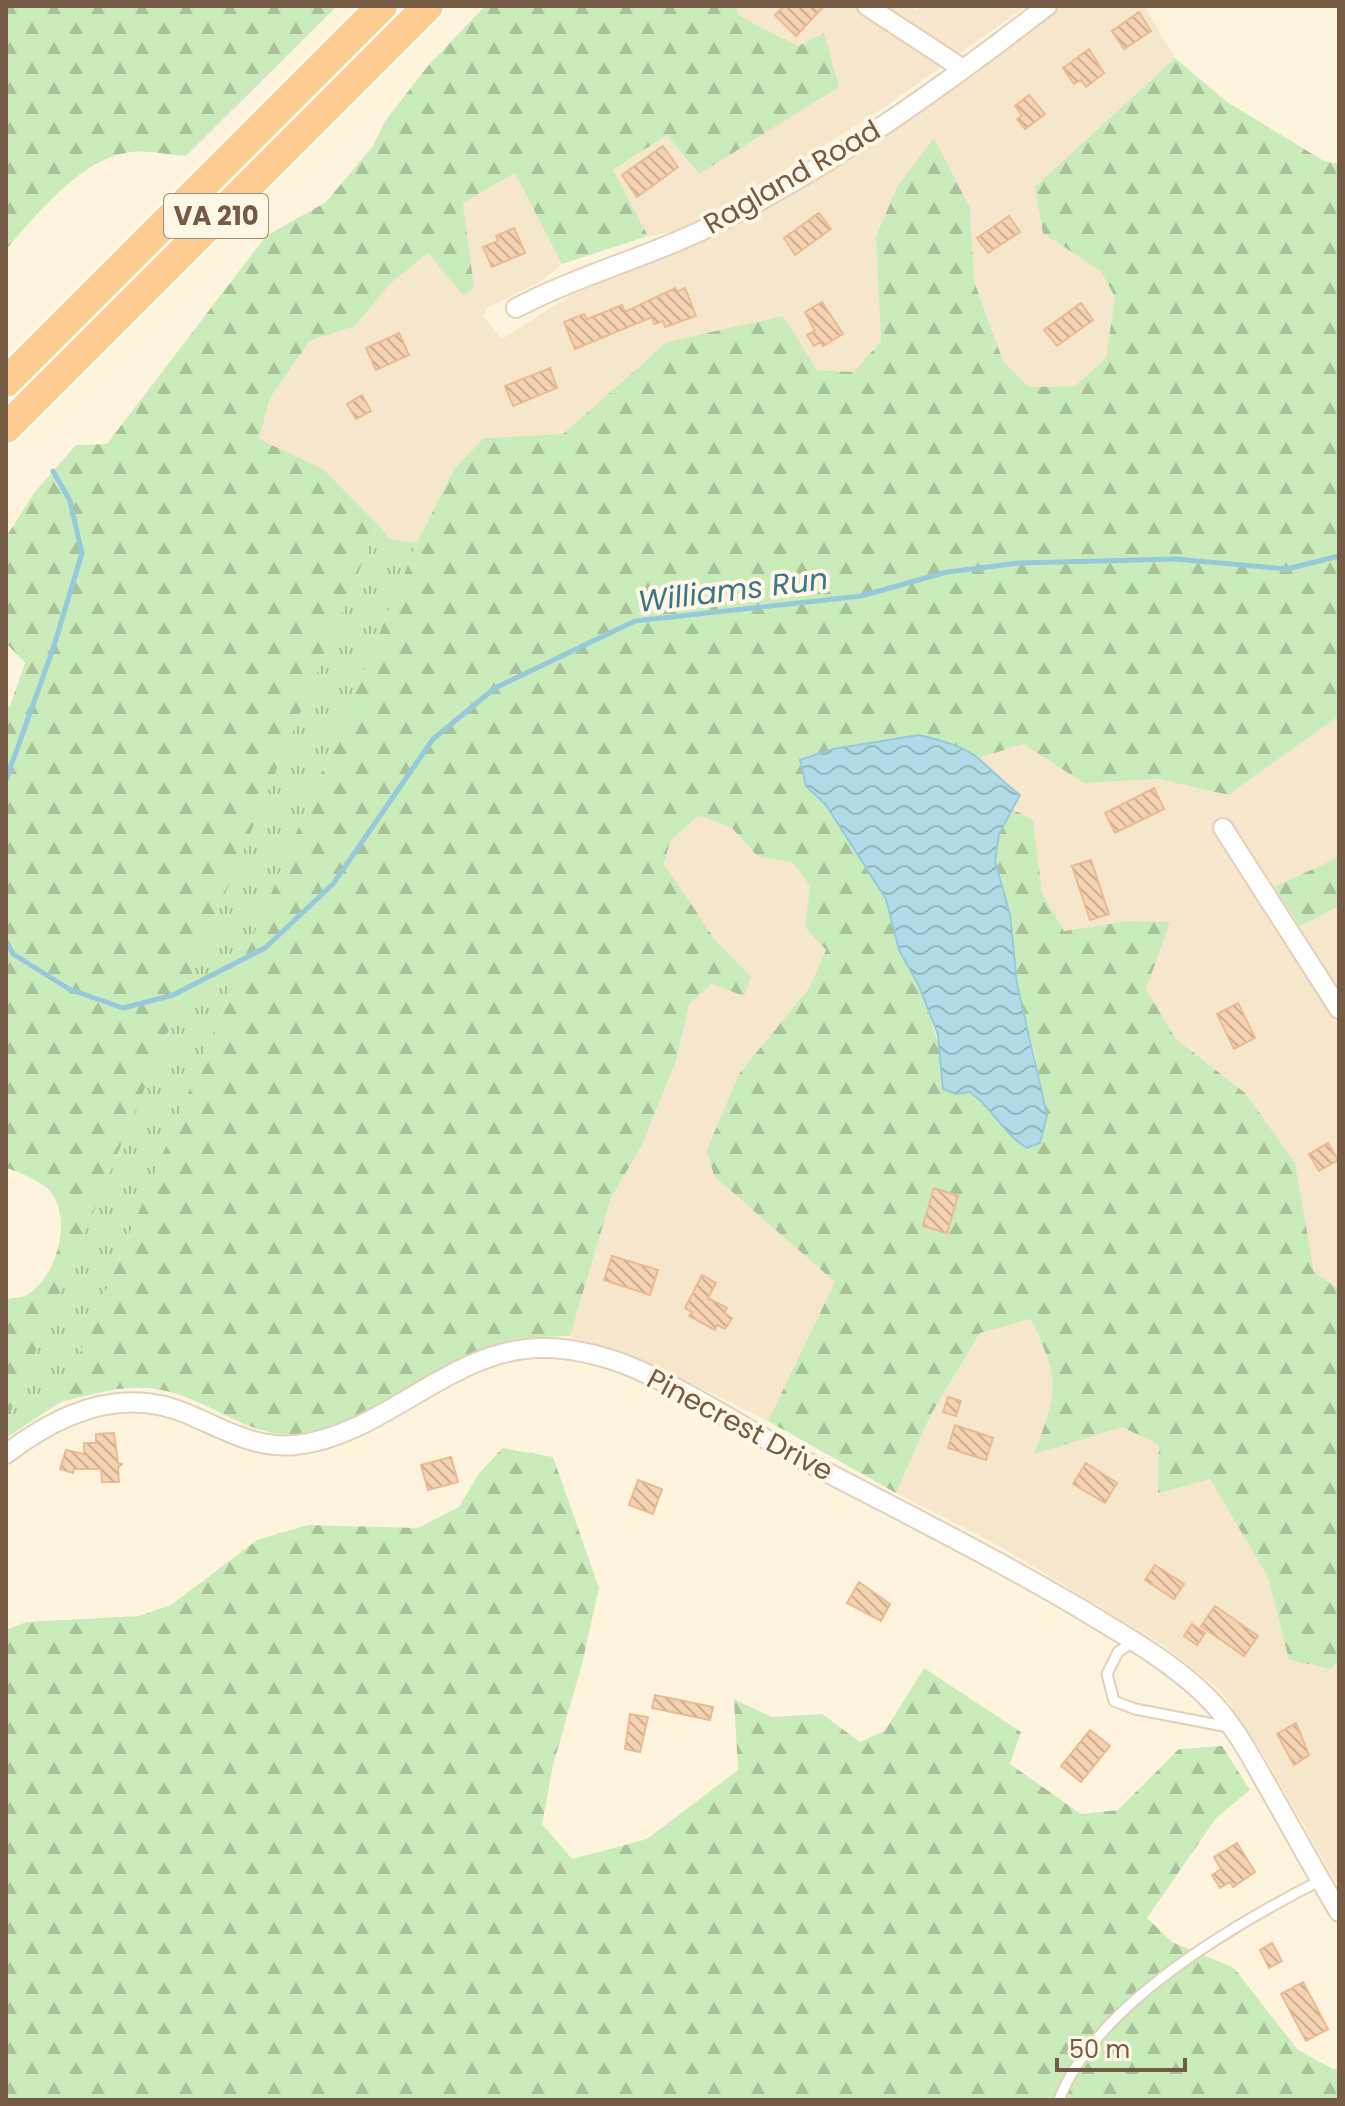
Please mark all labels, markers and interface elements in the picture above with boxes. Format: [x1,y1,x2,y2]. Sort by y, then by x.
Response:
street label: Ragland Road [697,111,887,243]
road number: VA 210 [164,194,268,238]
water label: Williams Run [635,557,831,623]
street label: Pinecrest Drive [640,1360,840,1490]
scale bar [1057,2022,1185,2072]
text: 50 m [1069,2033,1130,2066]

